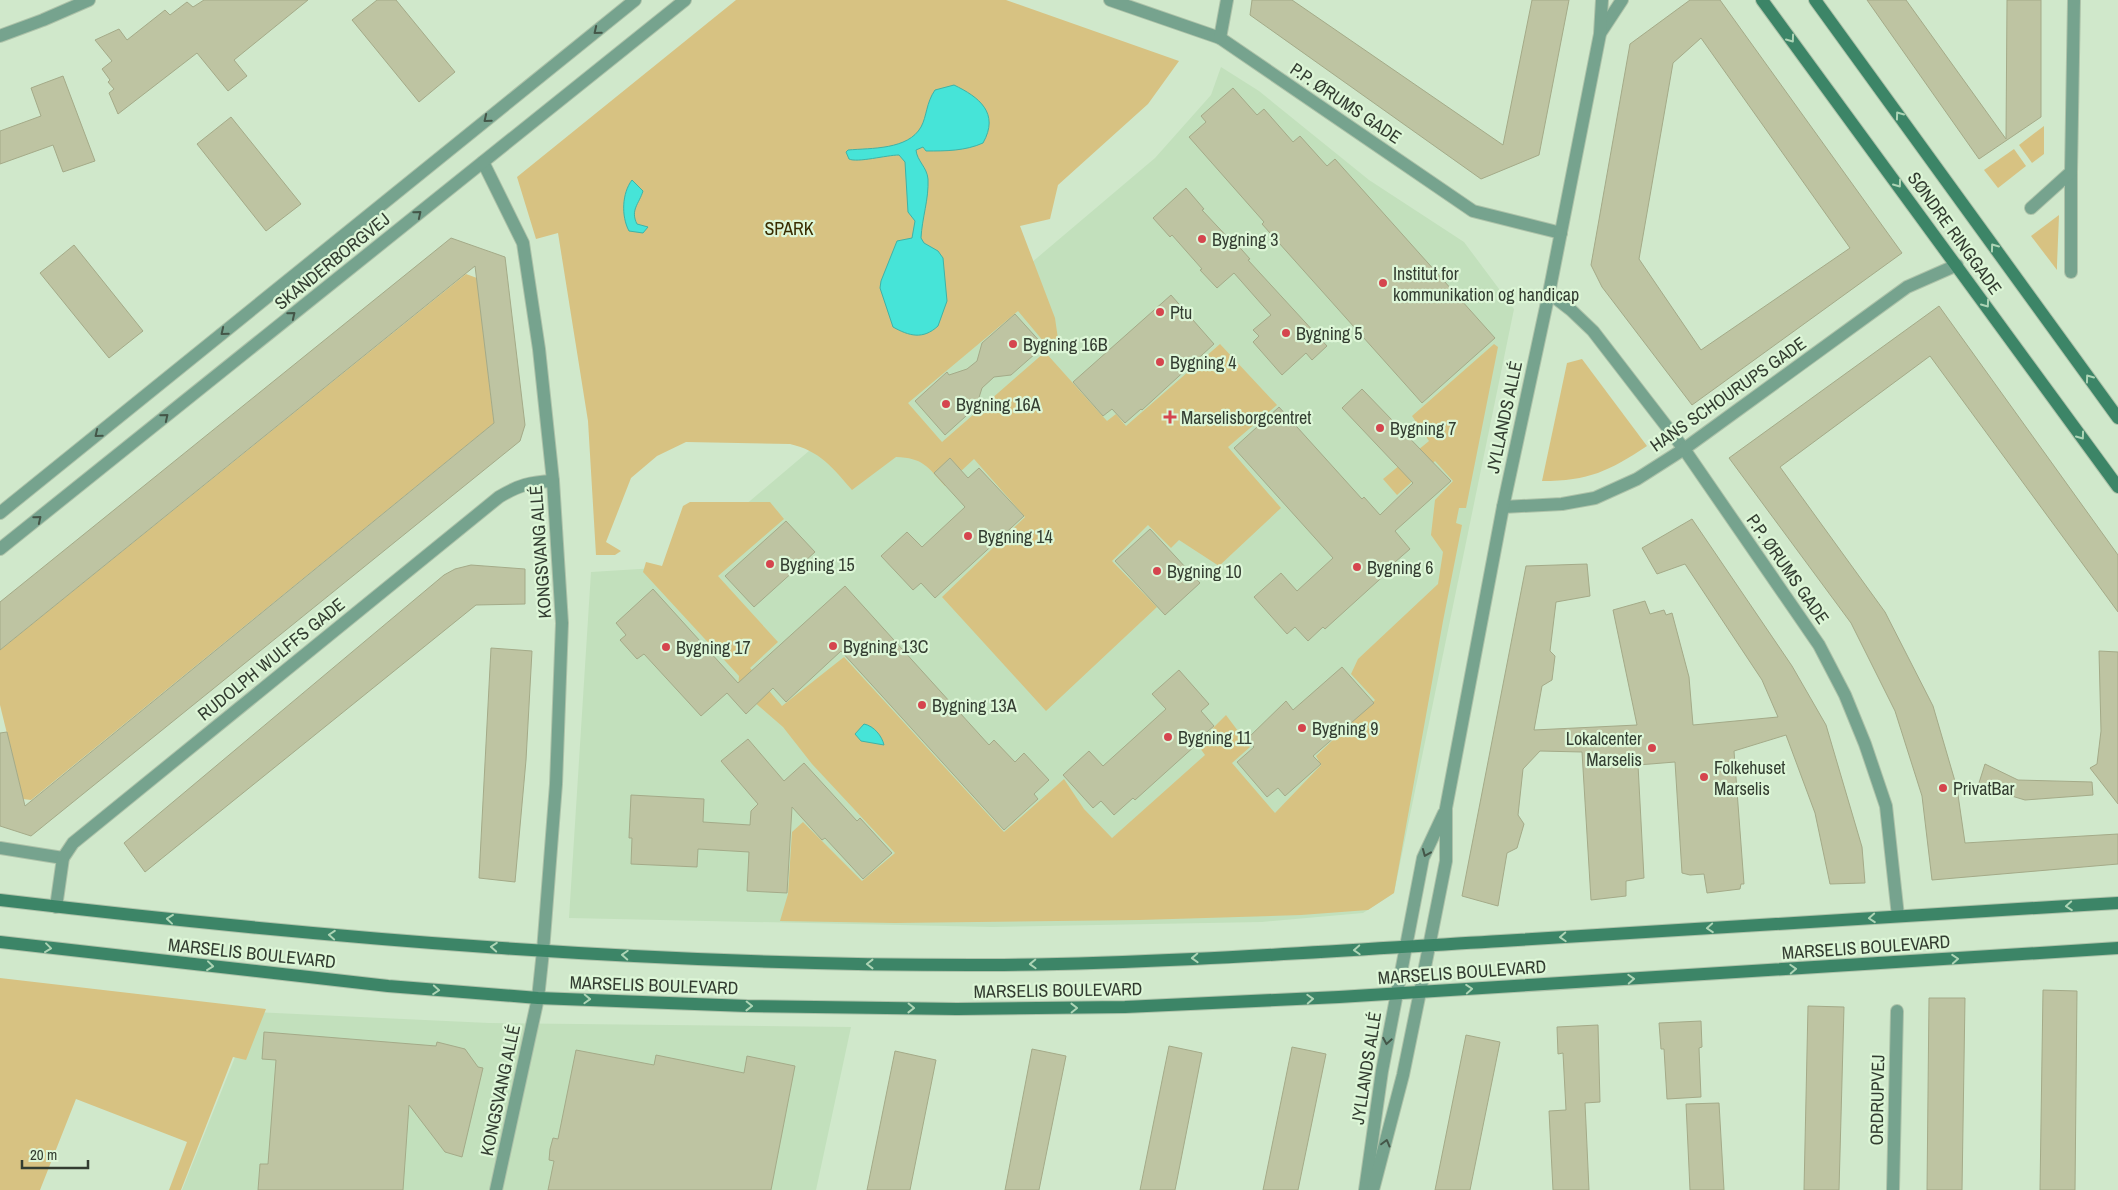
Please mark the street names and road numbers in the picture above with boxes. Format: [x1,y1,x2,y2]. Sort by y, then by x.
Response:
street label: P.P. ØRUMS GADE [1285,57,1407,149]
street label: SØNDRE RINGGADE [1902,167,2008,299]
street label: SKANDERBORGVEJ [269,207,395,315]
street label: HANS SCHOURUPS GADE [1645,331,1811,457]
street label: JYLLANDS ALLÉ [1480,359,1528,475]
street label: KONGSVANG ALLÉ [523,485,557,619]
street label: P.P. ØRUMS GADE [1741,509,1835,629]
street label: RUDOLPH WULFFS GADE [192,592,350,726]
street label: MARSELIS BOULEVARD [1781,929,1951,965]
street label: MARSELIS BOULEVARD [167,932,337,974]
street label: MARSELIS BOULEVARD [1377,954,1547,990]
street label: MARSELIS BOULEVARD [569,970,739,1000]
street label: MARSELIS BOULEVARD [973,976,1143,1004]
street label: JYLLANDS ALLÉ [1345,1010,1387,1126]
street label: KONGSVANG ALLÉ [474,1022,526,1158]
street label: ORDRUPVEJ [1864,1054,1890,1146]

